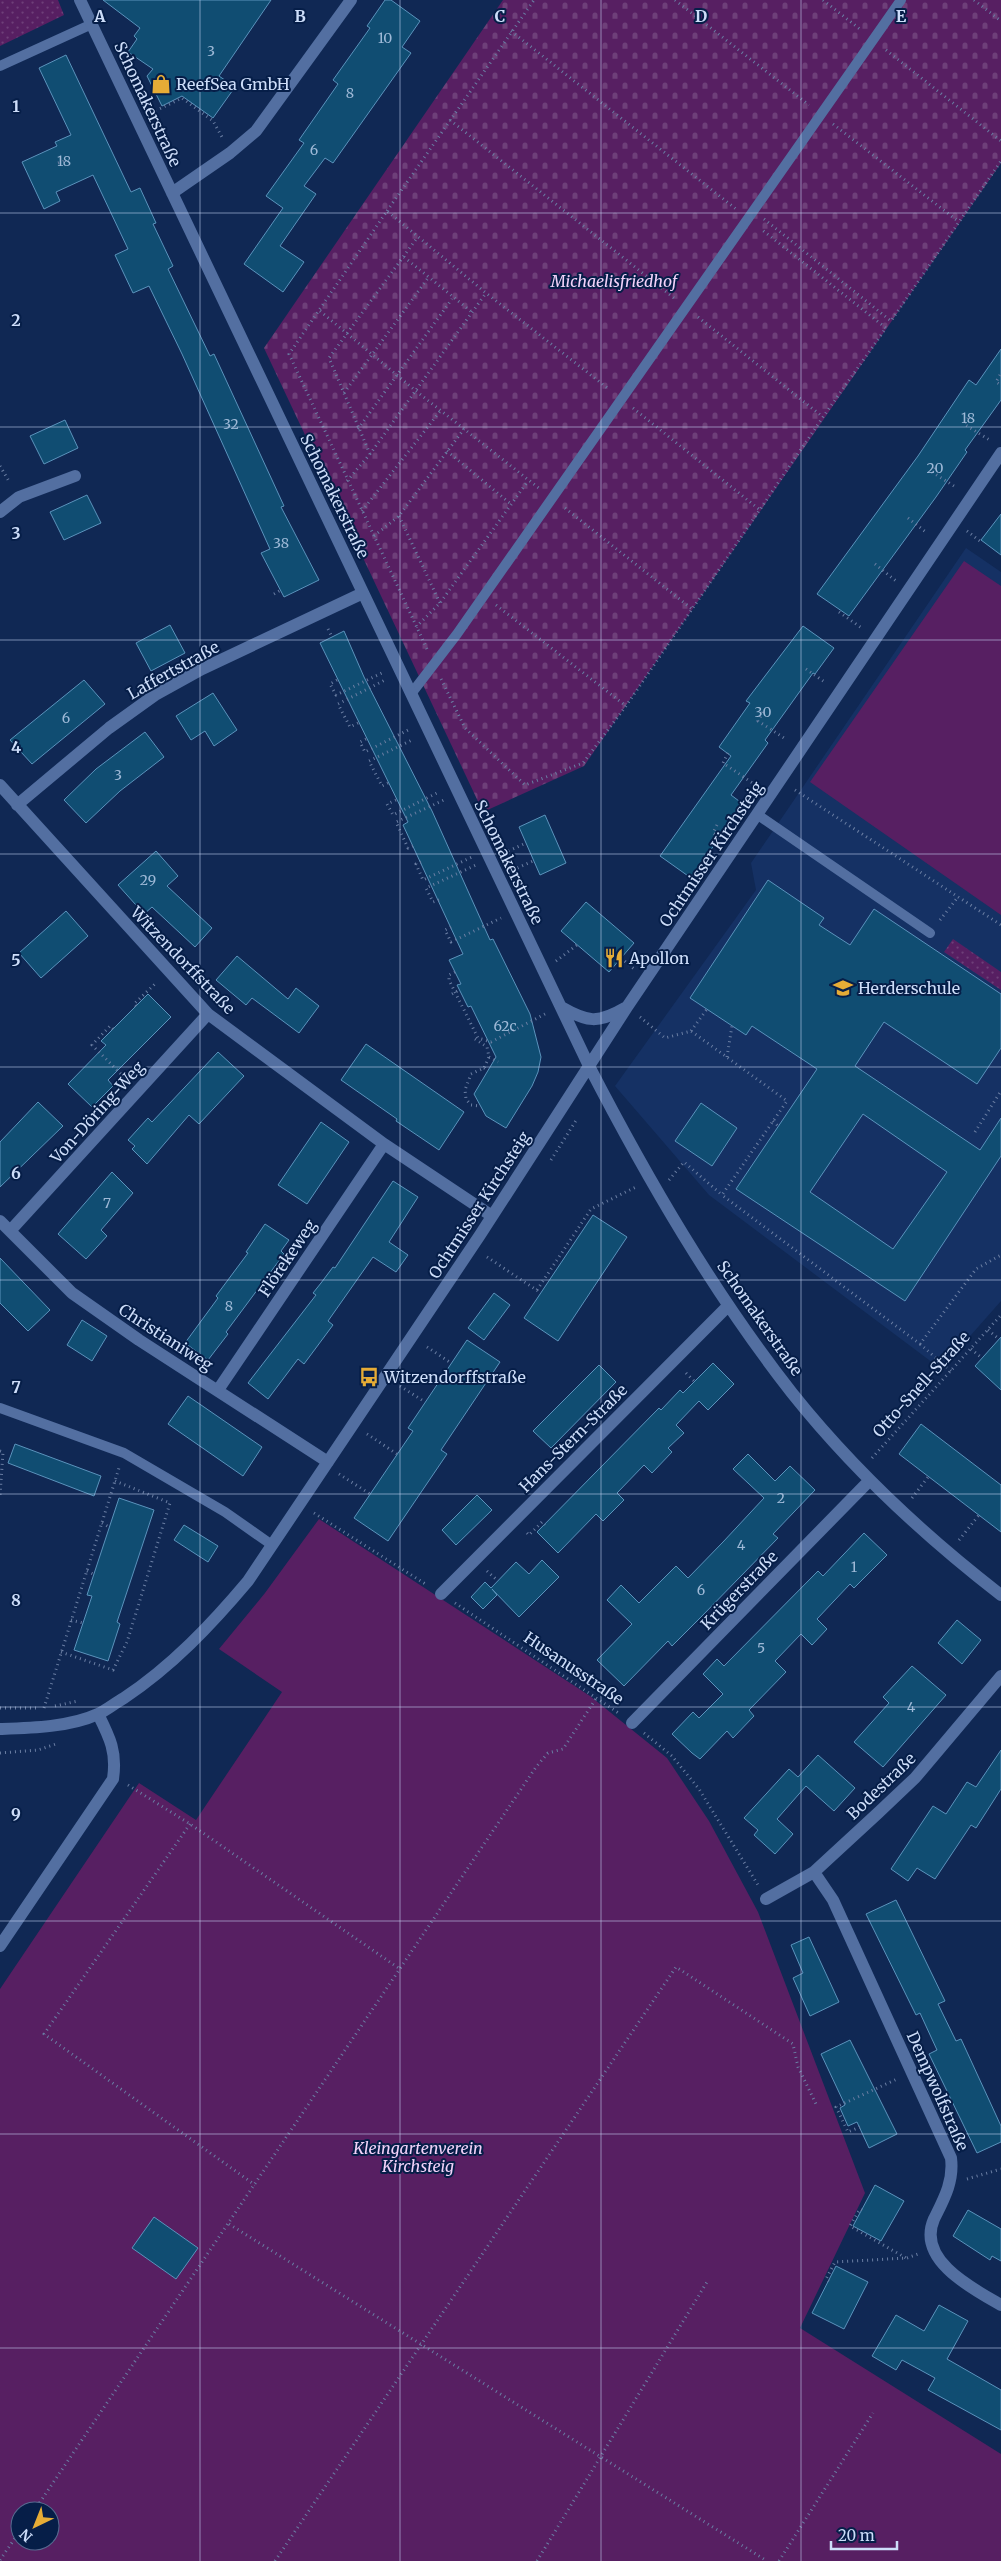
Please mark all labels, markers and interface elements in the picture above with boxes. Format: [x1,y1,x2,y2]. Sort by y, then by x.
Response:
text: A [93,6,106,26]
text: B [294,6,306,26]
text: C [495,6,505,26]
text: D [695,6,707,26]
text: E [896,6,907,26]
house number: 10 [378,29,392,47]
street label: Schomakerstraße [110,38,186,170]
house number: 3 [207,42,215,60]
shop icon: ReefSea GmbH [150,73,172,95]
place label: ReefSea GmbH [176,74,290,94]
house number: 8 [346,84,354,102]
text: 1 [12,96,20,116]
house number: 6 [310,141,318,159]
house number: 18 [57,152,71,170]
park label: Michaelisfriedhof [550,271,679,291]
text: 2 [11,310,21,330]
house number: 18 [961,409,975,427]
house number: 32 [223,415,239,433]
street label: Schomakerstraße [296,431,374,561]
house number: 20 [926,459,944,477]
text: 3 [11,523,21,543]
house number: 38 [273,534,289,552]
street label: Laffertstraße [124,637,222,703]
house number: 30 [755,703,771,721]
house number: 6 [62,709,70,727]
text: 4 [11,737,21,757]
house number: 3 [114,766,122,784]
street label: Ochtmisser Kirchsteig [655,777,767,931]
street label: Schomakerstraße [470,797,548,927]
house number: 29 [140,871,156,889]
street label: Witzendorffstraße [126,901,239,1018]
restaurant icon: Apollon [603,947,625,969]
place label: Apollon [628,948,690,968]
text: 5 [11,950,21,970]
school or university icon: Herderschule [832,977,854,999]
place label: Herderschule [858,978,960,998]
house number: 62c [493,1017,517,1035]
street label: Von-Döring-Weg [45,1057,148,1168]
street label: Ochtmisser Kirchsteig [424,1128,534,1282]
text: 6 [11,1163,21,1183]
house number: 7 [103,1194,111,1212]
street label: Flörekeweg [254,1215,320,1300]
street label: Schomakerstraße [713,1257,807,1379]
house number: 8 [225,1297,233,1315]
street label: Christianiweg [115,1299,217,1375]
street label: Otto-Snell-Straße [868,1327,974,1441]
bus stop icon: Witzendorffstraße [358,1366,380,1388]
place label: Witzendorffstraße [383,1367,526,1387]
text: 7 [11,1377,21,1397]
street label: Hans-Stern-Straße [515,1380,631,1496]
house number: 2 [777,1489,785,1507]
house number: 4 [737,1536,746,1554]
street label: Krügerstraße [696,1546,782,1634]
house number: 1 [851,1558,857,1576]
house number: 6 [697,1581,705,1599]
text: 8 [11,1590,21,1610]
street label: Husanusstraße [520,1627,628,1709]
house number: 5 [757,1639,765,1657]
house number: 4 [907,1698,916,1716]
street label: Bodestraße [842,1748,920,1824]
text: 9 [11,1804,21,1824]
street label: Dempwolfstraße [903,2028,973,2154]
park label: Kleingartenverein Kirchsteig [352,2138,483,2176]
north arrow [10,2501,60,2551]
scale bar [831,2518,897,2550]
text: N [16,2525,36,2546]
text: 20 m [838,2526,875,2545]

